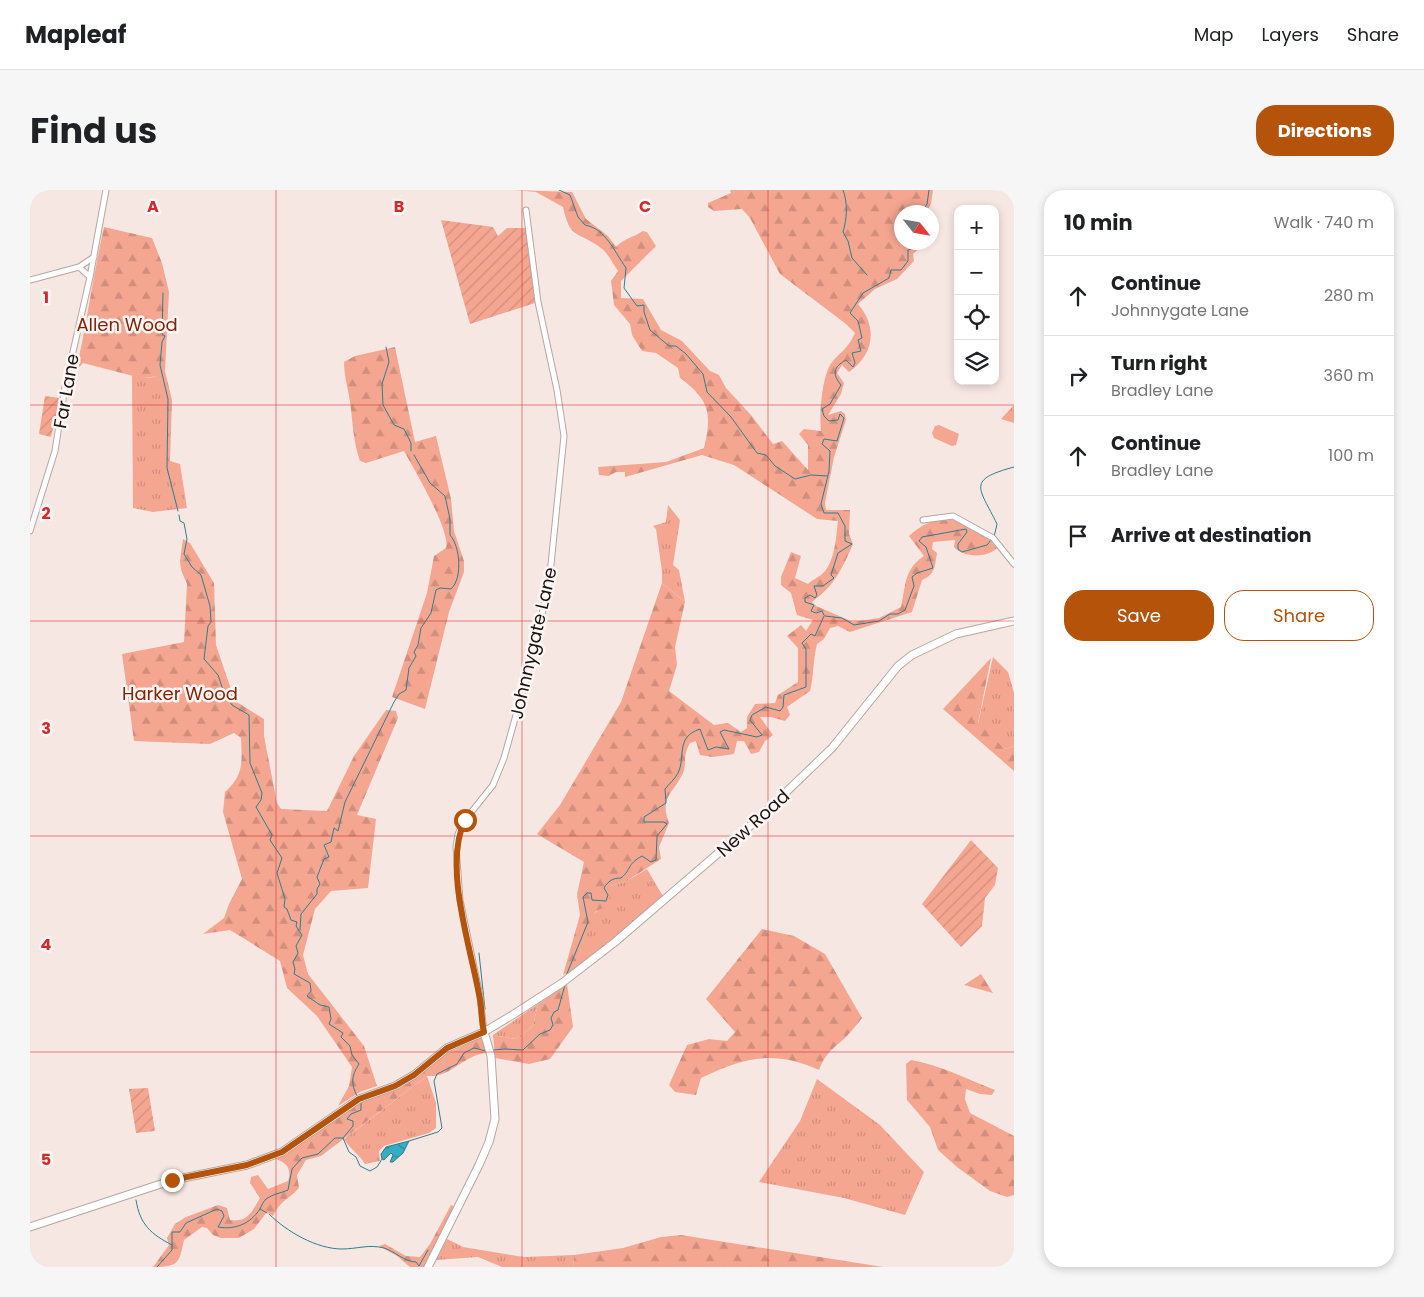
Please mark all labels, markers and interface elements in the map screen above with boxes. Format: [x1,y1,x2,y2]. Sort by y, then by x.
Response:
text: Mapleaf [25,18,126,51]
text: Map [1194,22,1234,47]
text: Layers [1262,22,1319,47]
text: Share [1347,22,1399,47]
button: Directions [1256,105,1394,156]
text: Find us [30,106,157,155]
text: A [147,195,159,218]
text: B [394,195,404,218]
text: C [639,195,651,218]
north arrow [894,205,939,250]
map controls [954,205,999,385]
button: + [954,205,999,250]
text: 10 min [1064,208,1133,237]
text: Walk · 740 m [1274,211,1374,234]
button: − [954,250,999,295]
text: Continue [1111,270,1201,297]
icon: ahead [1064,282,1092,310]
text: 280 m [1324,284,1374,307]
text: 1 [43,286,49,309]
button: locate [954,295,999,340]
text: Johnnygate Lane [1111,299,1249,322]
park label: Allen Wood [76,312,178,337]
button: layers [954,340,999,385]
text: Turn right [1111,350,1207,377]
street label: Far Lane [47,352,85,430]
icon: right [1064,362,1092,390]
text: 360 m [1324,364,1374,387]
text: Bradley Lane [1111,379,1213,402]
text: Continue [1111,430,1201,457]
icon: ahead [1064,442,1092,470]
text: 100 m [1328,444,1374,467]
text: Bradley Lane [1111,459,1213,482]
text: 2 [41,502,51,525]
icon: arrive [1064,522,1092,550]
text: Arrive at destination [1111,522,1312,549]
street label: Johnnygate Lane [503,565,563,721]
button: Save [1064,590,1214,641]
button: Share [1224,590,1374,641]
park label: Harker Wood [122,681,238,706]
text: 3 [41,717,51,740]
street label: New Road [711,784,795,862]
route start [454,809,477,832]
text: 4 [41,933,52,956]
text: 5 [41,1148,51,1171]
route end [161,1169,184,1192]

